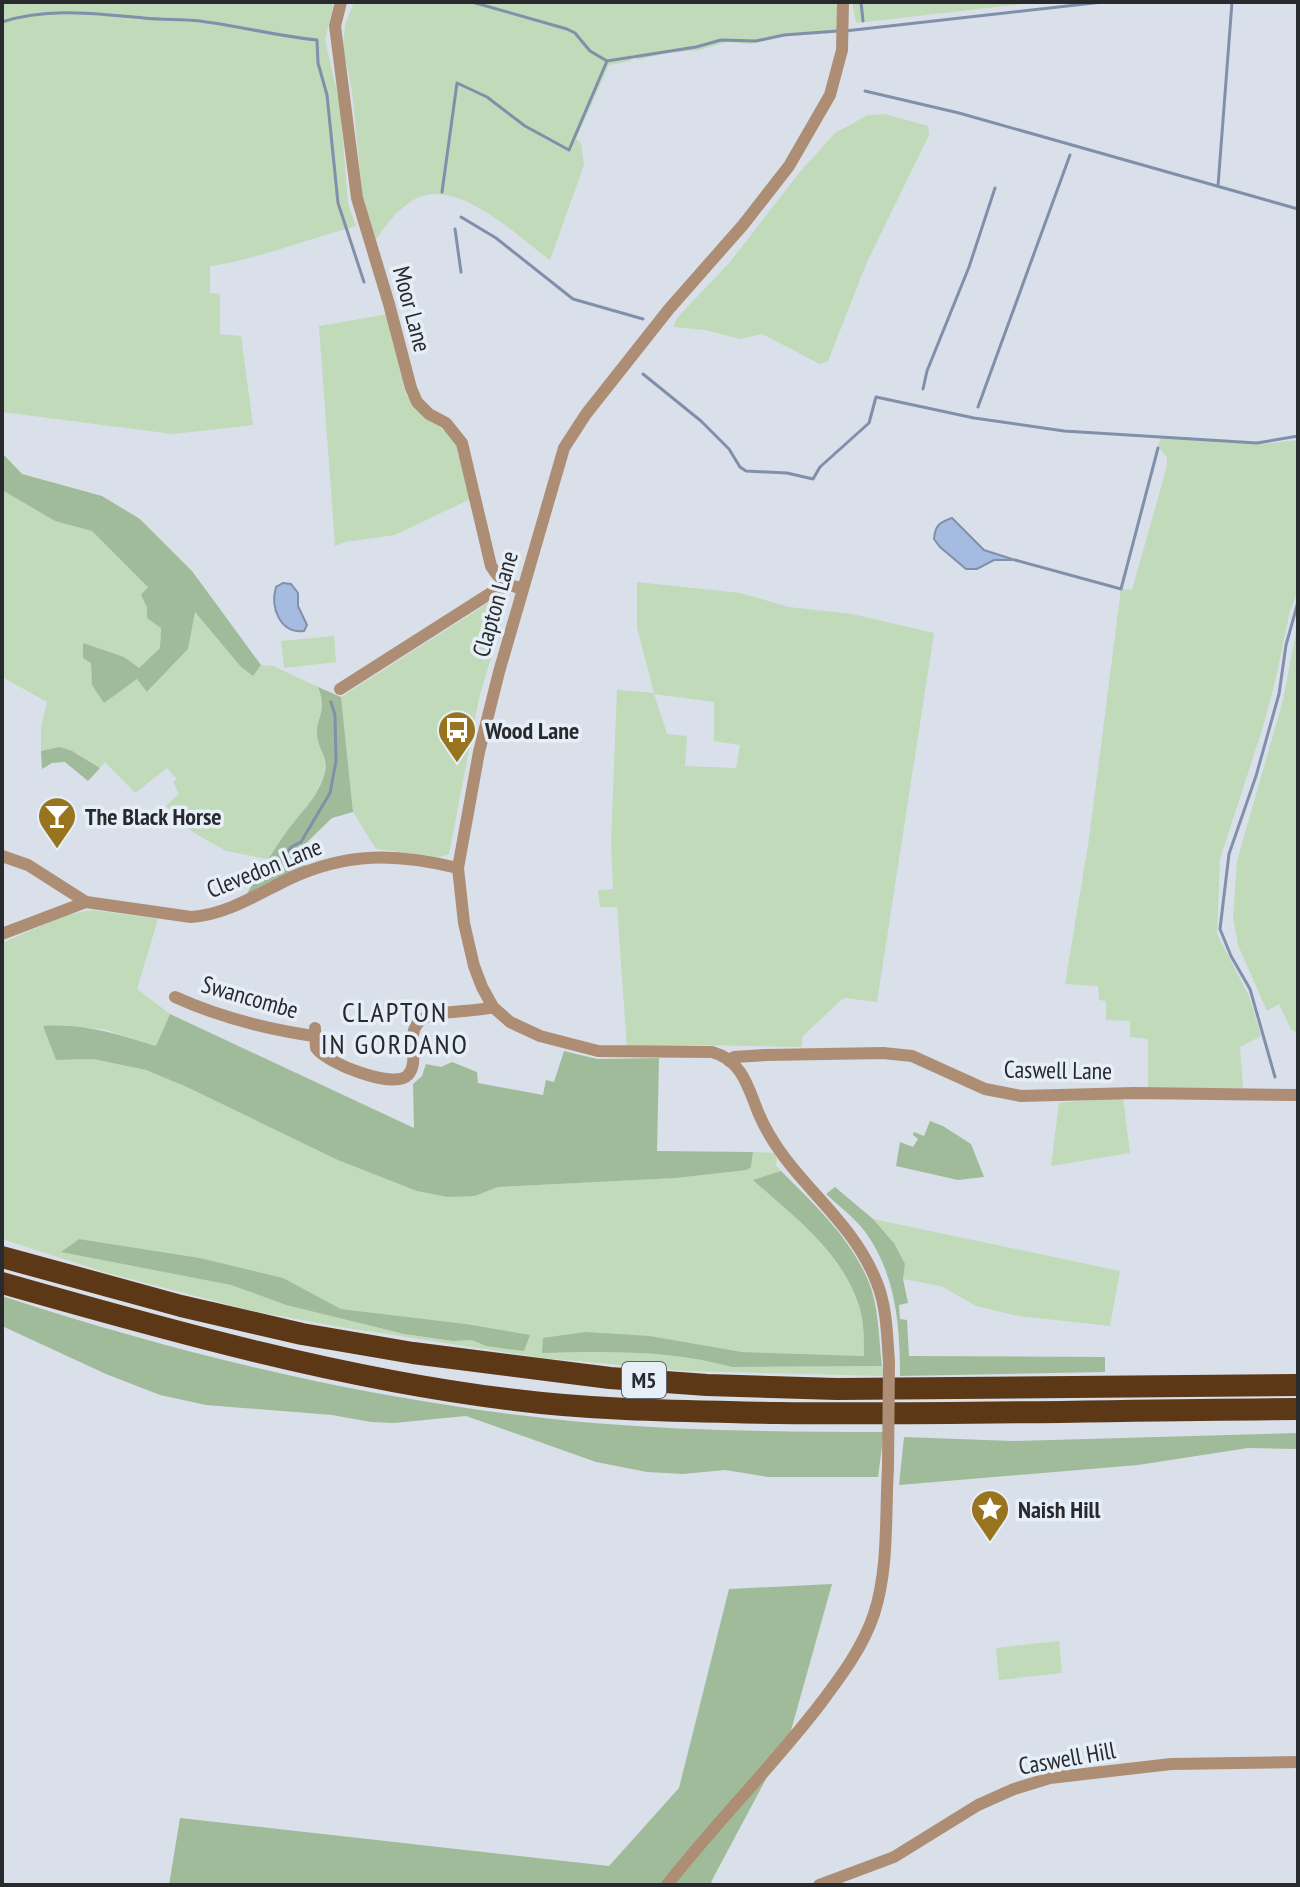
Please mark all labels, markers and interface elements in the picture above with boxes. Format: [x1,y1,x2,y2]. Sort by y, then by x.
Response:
street label: Moor Lane [386,263,438,355]
street label: Clapton Lane [465,547,525,661]
bus stop icon: Wood Lane [436,709,478,764]
place label: Wood Lane [484,715,579,746]
bar icon: The Black Horse [36,795,78,850]
place label: The Black Horse [85,801,222,832]
street label: Clevedon Lane [202,831,326,905]
street label: Swancombe [198,968,302,1026]
district label: CLAPTON IN GORDANO [321,993,469,1062]
street label: Caswell Lane [1004,1054,1112,1086]
road number: M5 [622,1362,666,1398]
place icon: Naish Hill [969,1488,1011,1543]
place label: Naish Hill [1018,1494,1100,1525]
street label: Caswell Hill [1016,1734,1118,1782]

